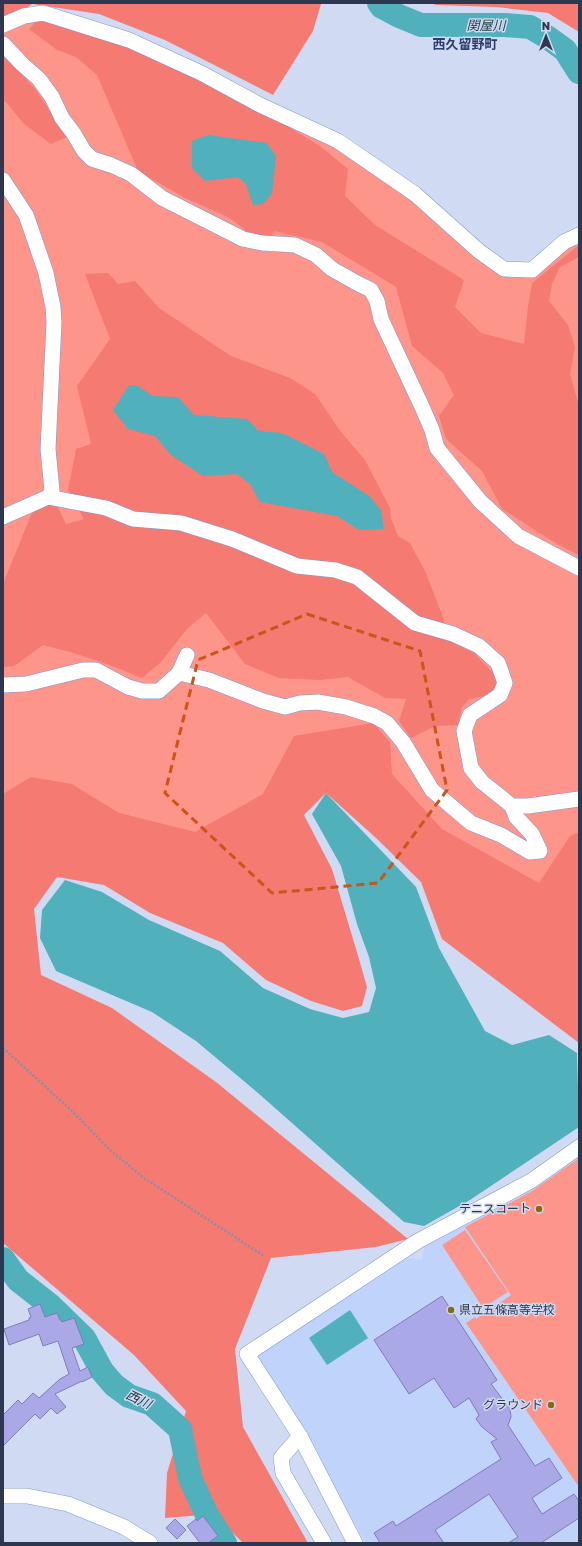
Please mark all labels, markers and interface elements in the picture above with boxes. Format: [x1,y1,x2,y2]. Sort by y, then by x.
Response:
north arrow [526,16,566,56]
water label: 関屋川 [466,17,507,33]
text: N [542,19,550,32]
district label: 西久留野町 [432,36,498,52]
place label: テニスコート [459,1201,531,1216]
marker: テニスコート [534,1204,544,1214]
place label: 県立五條高等学校 [459,1302,555,1317]
marker: 県立五條高等学校 [446,1305,456,1315]
water label: 西川 [124,1386,156,1413]
place label: グラウンド [483,1397,543,1412]
marker: グラウンド [546,1400,556,1410]

